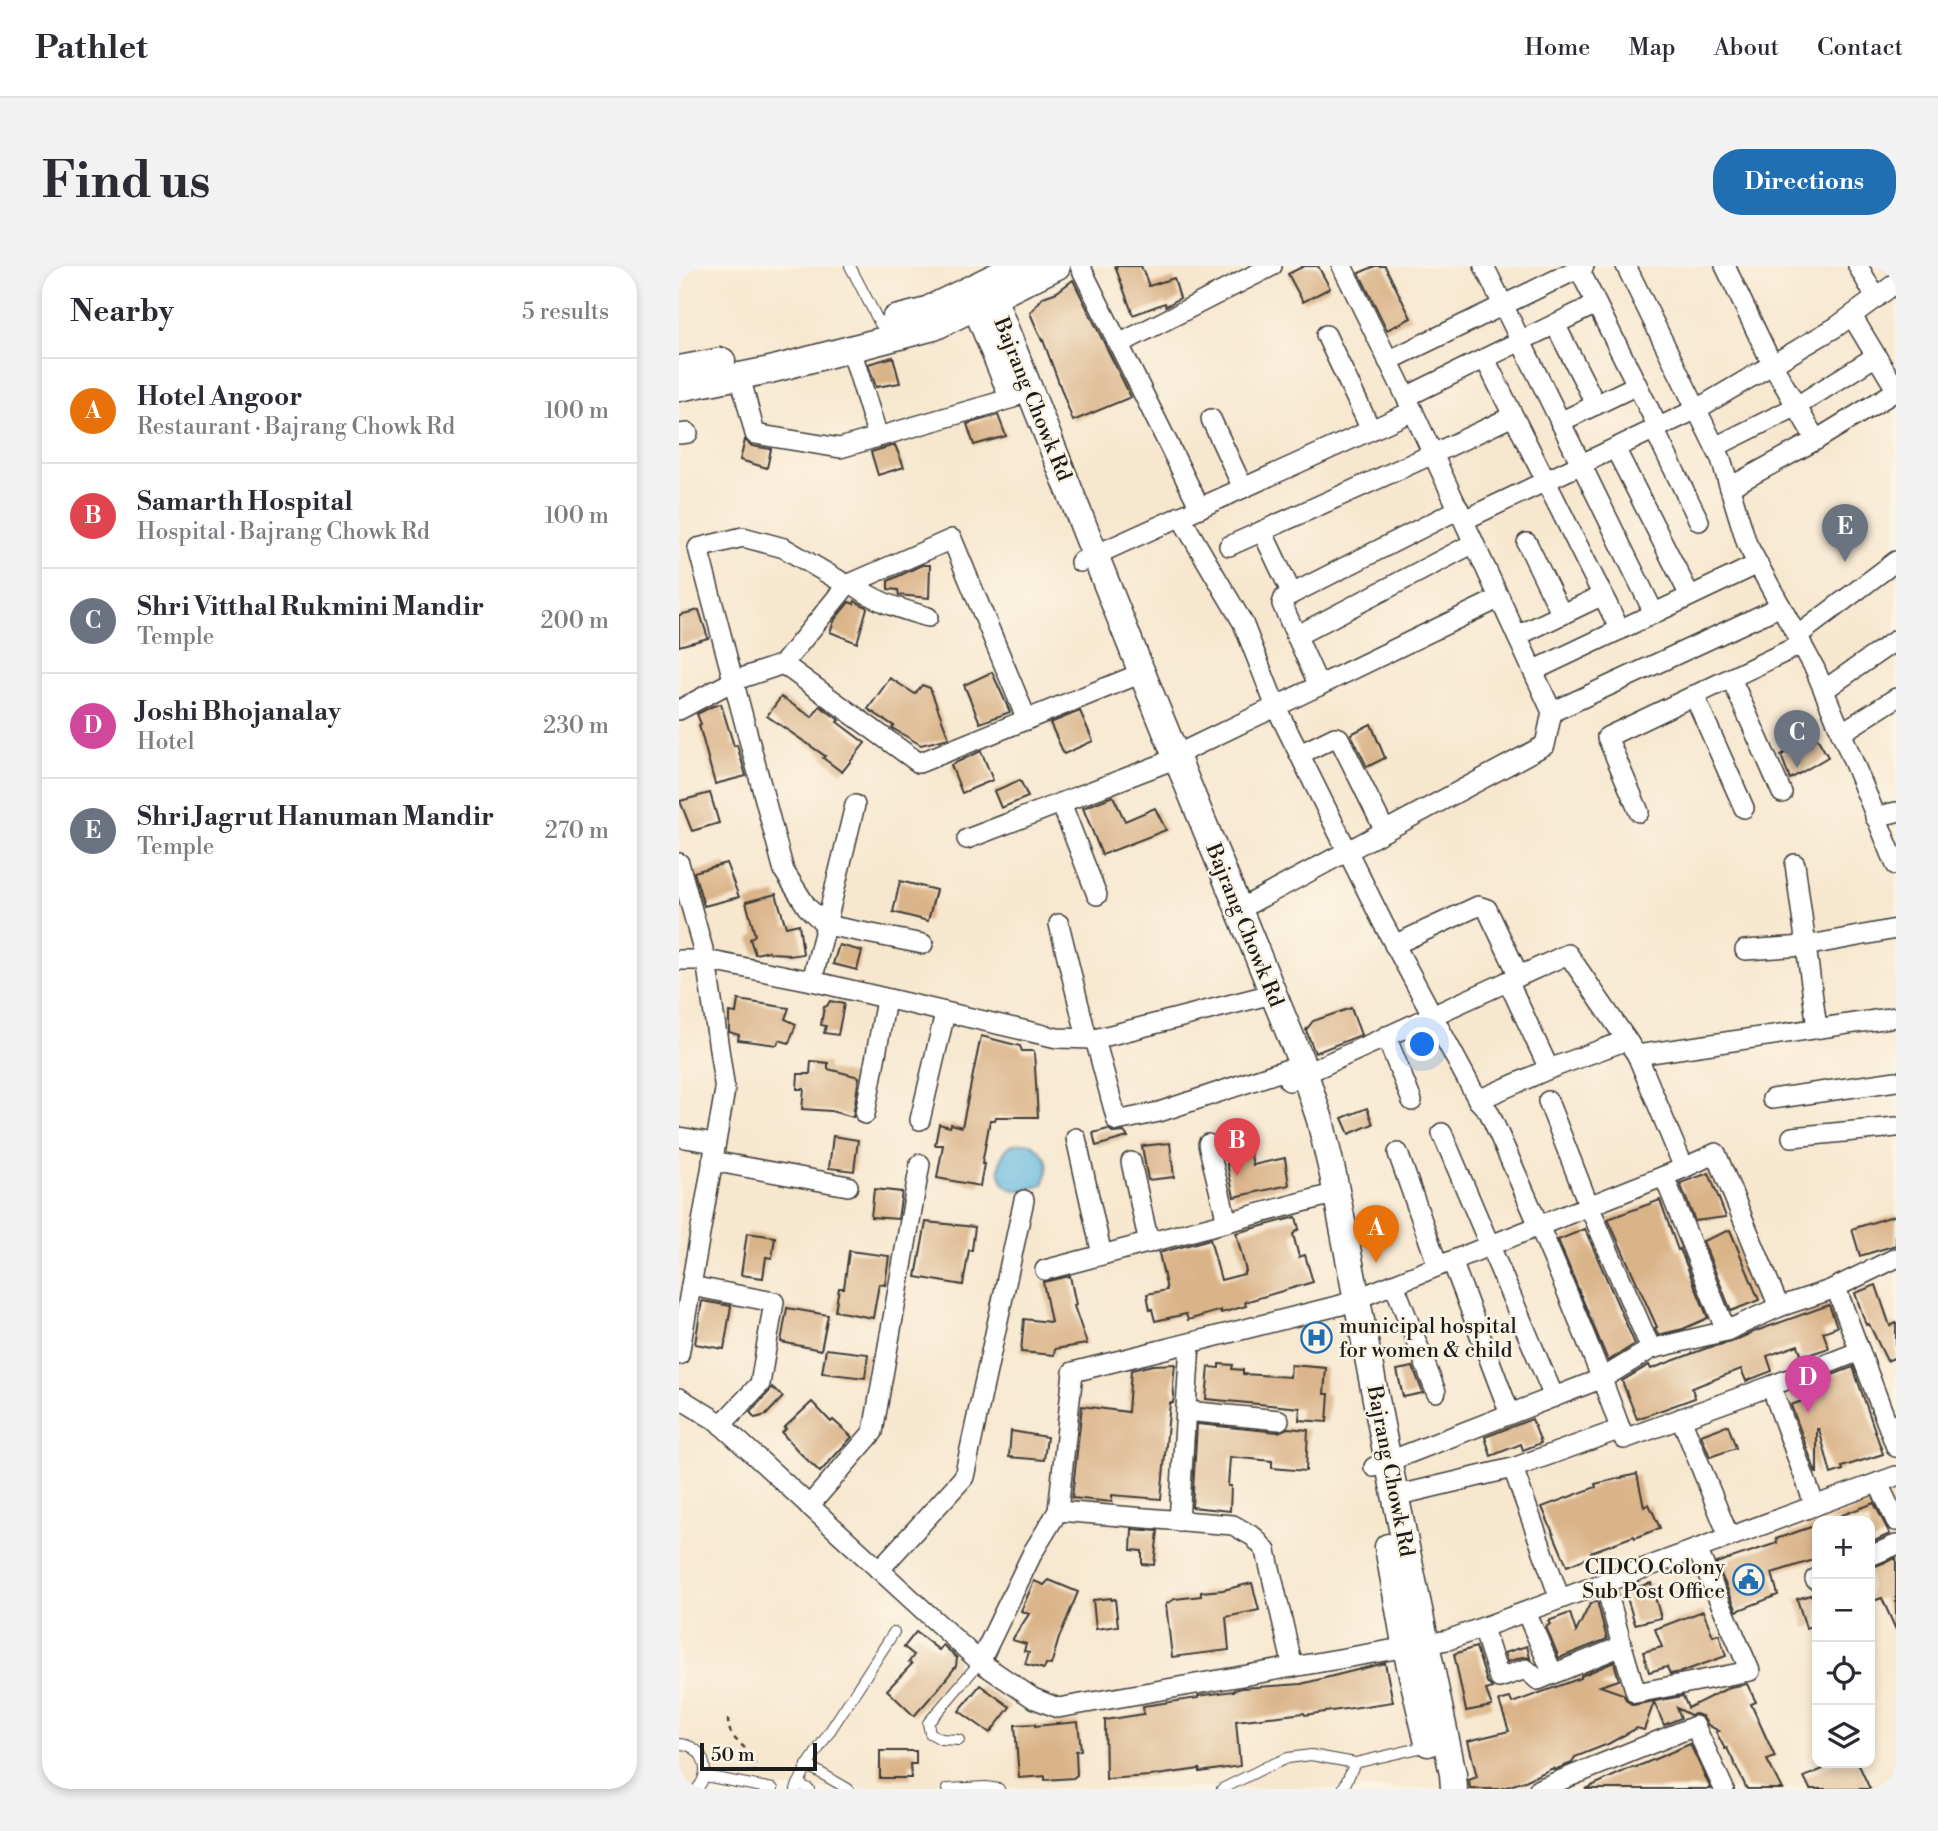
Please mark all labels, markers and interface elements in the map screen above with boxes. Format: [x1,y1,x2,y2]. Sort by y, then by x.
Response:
text: Pathlet [35,28,148,69]
text: Home [1525,33,1590,63]
text: Map [1628,33,1676,63]
text: About [1714,33,1779,63]
text: Contact [1817,33,1903,63]
button: Directions [1713,149,1896,215]
text: Find us [42,152,211,213]
text: Nearby [70,293,174,331]
text: 5 results [522,298,609,326]
street label: Bajrang Chowk Rd [987,313,1077,485]
text: Hotel Angoor [137,381,303,413]
text: A [85,397,101,425]
text: 100 m [544,397,609,425]
text: Restaurant · Bajrang Chowk Rd [137,413,455,441]
text: Samarth Hospital [137,486,353,518]
text: B [84,502,102,530]
text: 100 m [544,502,609,530]
pin: E [1822,504,1868,562]
text: Hospital · Bajrang Chowk Rd [137,518,430,546]
text: Shri Vitthal Rukmini Mandir [137,591,484,623]
text: C [85,607,101,635]
text: 200 m [541,607,609,635]
text: Temple [137,623,215,651]
text: Joshi Bhojanalay [137,696,341,728]
pin: C [1774,710,1820,768]
text: D [84,712,102,740]
text: 230 m [543,712,609,740]
text: Hotel [137,728,195,756]
text: Shri Jagrut Hanuman Mandir [137,801,494,833]
text: E [85,817,101,845]
text: 270 m [545,817,609,845]
text: Temple [137,833,215,861]
street label: Bajrang Chowk Rd [1199,839,1289,1011]
your location [1405,1027,1439,1061]
pin: B [1214,1118,1260,1176]
pin: A [1353,1205,1399,1263]
place label: municipal hospital for women & child [1339,1314,1517,1364]
hospital icon: municipal hospital for women & child [1299,1321,1333,1355]
pin: D [1785,1355,1831,1413]
street label: Bajrang Chowk Rd [1360,1382,1419,1559]
map controls [1812,1516,1875,1768]
button: + [1812,1516,1875,1579]
place label: CIDCO Colony Sub Post Office [1582,1555,1726,1605]
public building icon: CIDCO Colony Sub Post Office [1731,1562,1765,1596]
button: − [1812,1579,1875,1642]
button: locate [1812,1642,1875,1705]
button: layers [1812,1705,1875,1768]
scale bar [700,1740,817,1772]
text: 50 m [711,1743,755,1767]

